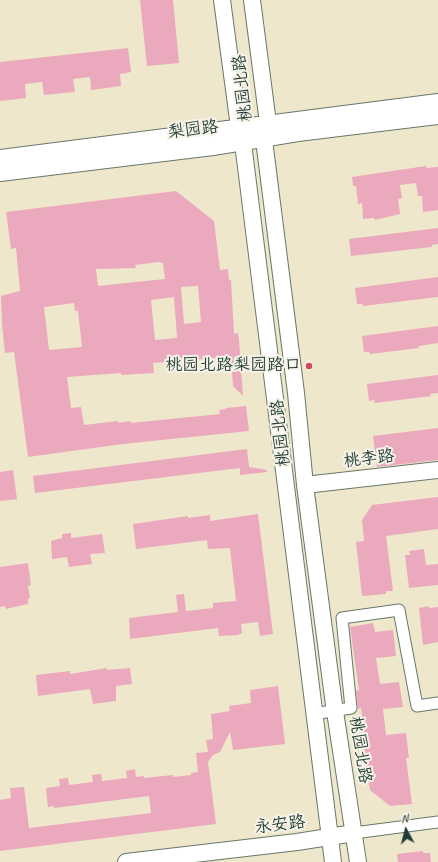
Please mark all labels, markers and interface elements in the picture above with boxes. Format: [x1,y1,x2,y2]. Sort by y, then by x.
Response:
street label: 桃园北路 [229,53,257,123]
street label: 梨园路 [166,117,220,143]
place label: 桃园北路梨园路口 [165,356,301,376]
marker: 桃园北路梨园路口 [304,361,314,371]
street label: 桃园北路 [267,398,295,468]
street label: 桃李路 [342,446,396,472]
street label: 桃园北路 [345,715,375,785]
north arrow [386,810,426,850]
text: N [400,811,409,825]
street label: 永安路 [253,812,307,838]

